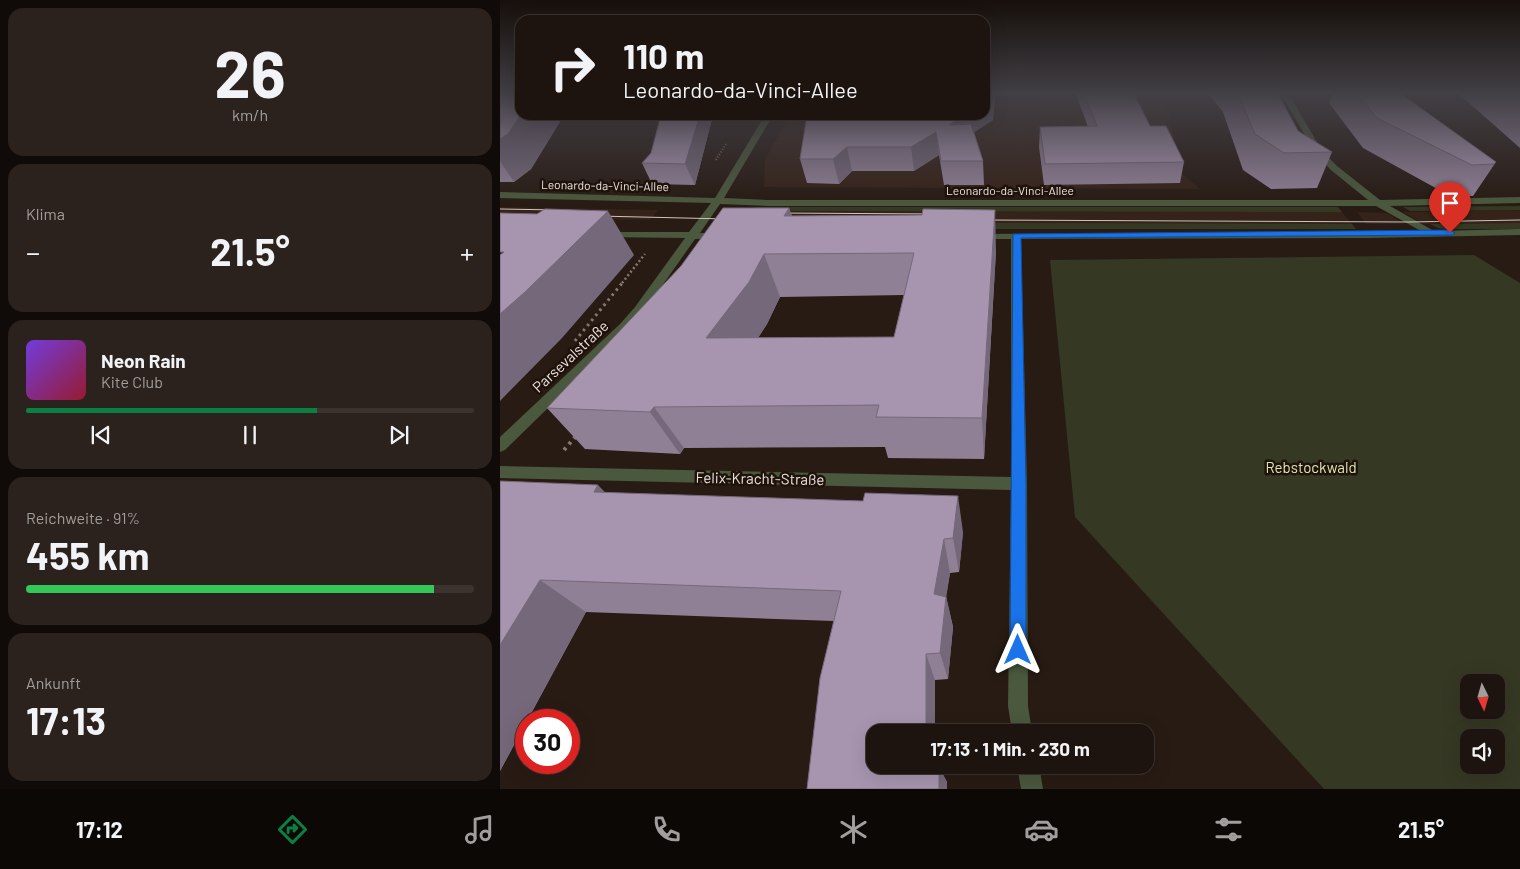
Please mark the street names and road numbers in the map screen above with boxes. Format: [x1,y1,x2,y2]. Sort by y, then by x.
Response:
street label: Leonardo-da-Vinci-Allee [541,177,669,193]
street label: Leonardo-da-Vinci-Allee [946,183,1074,197]
street label: Parsevalstraße [528,316,612,396]
street label: Felix-Kracht-Straße [695,468,825,488]

